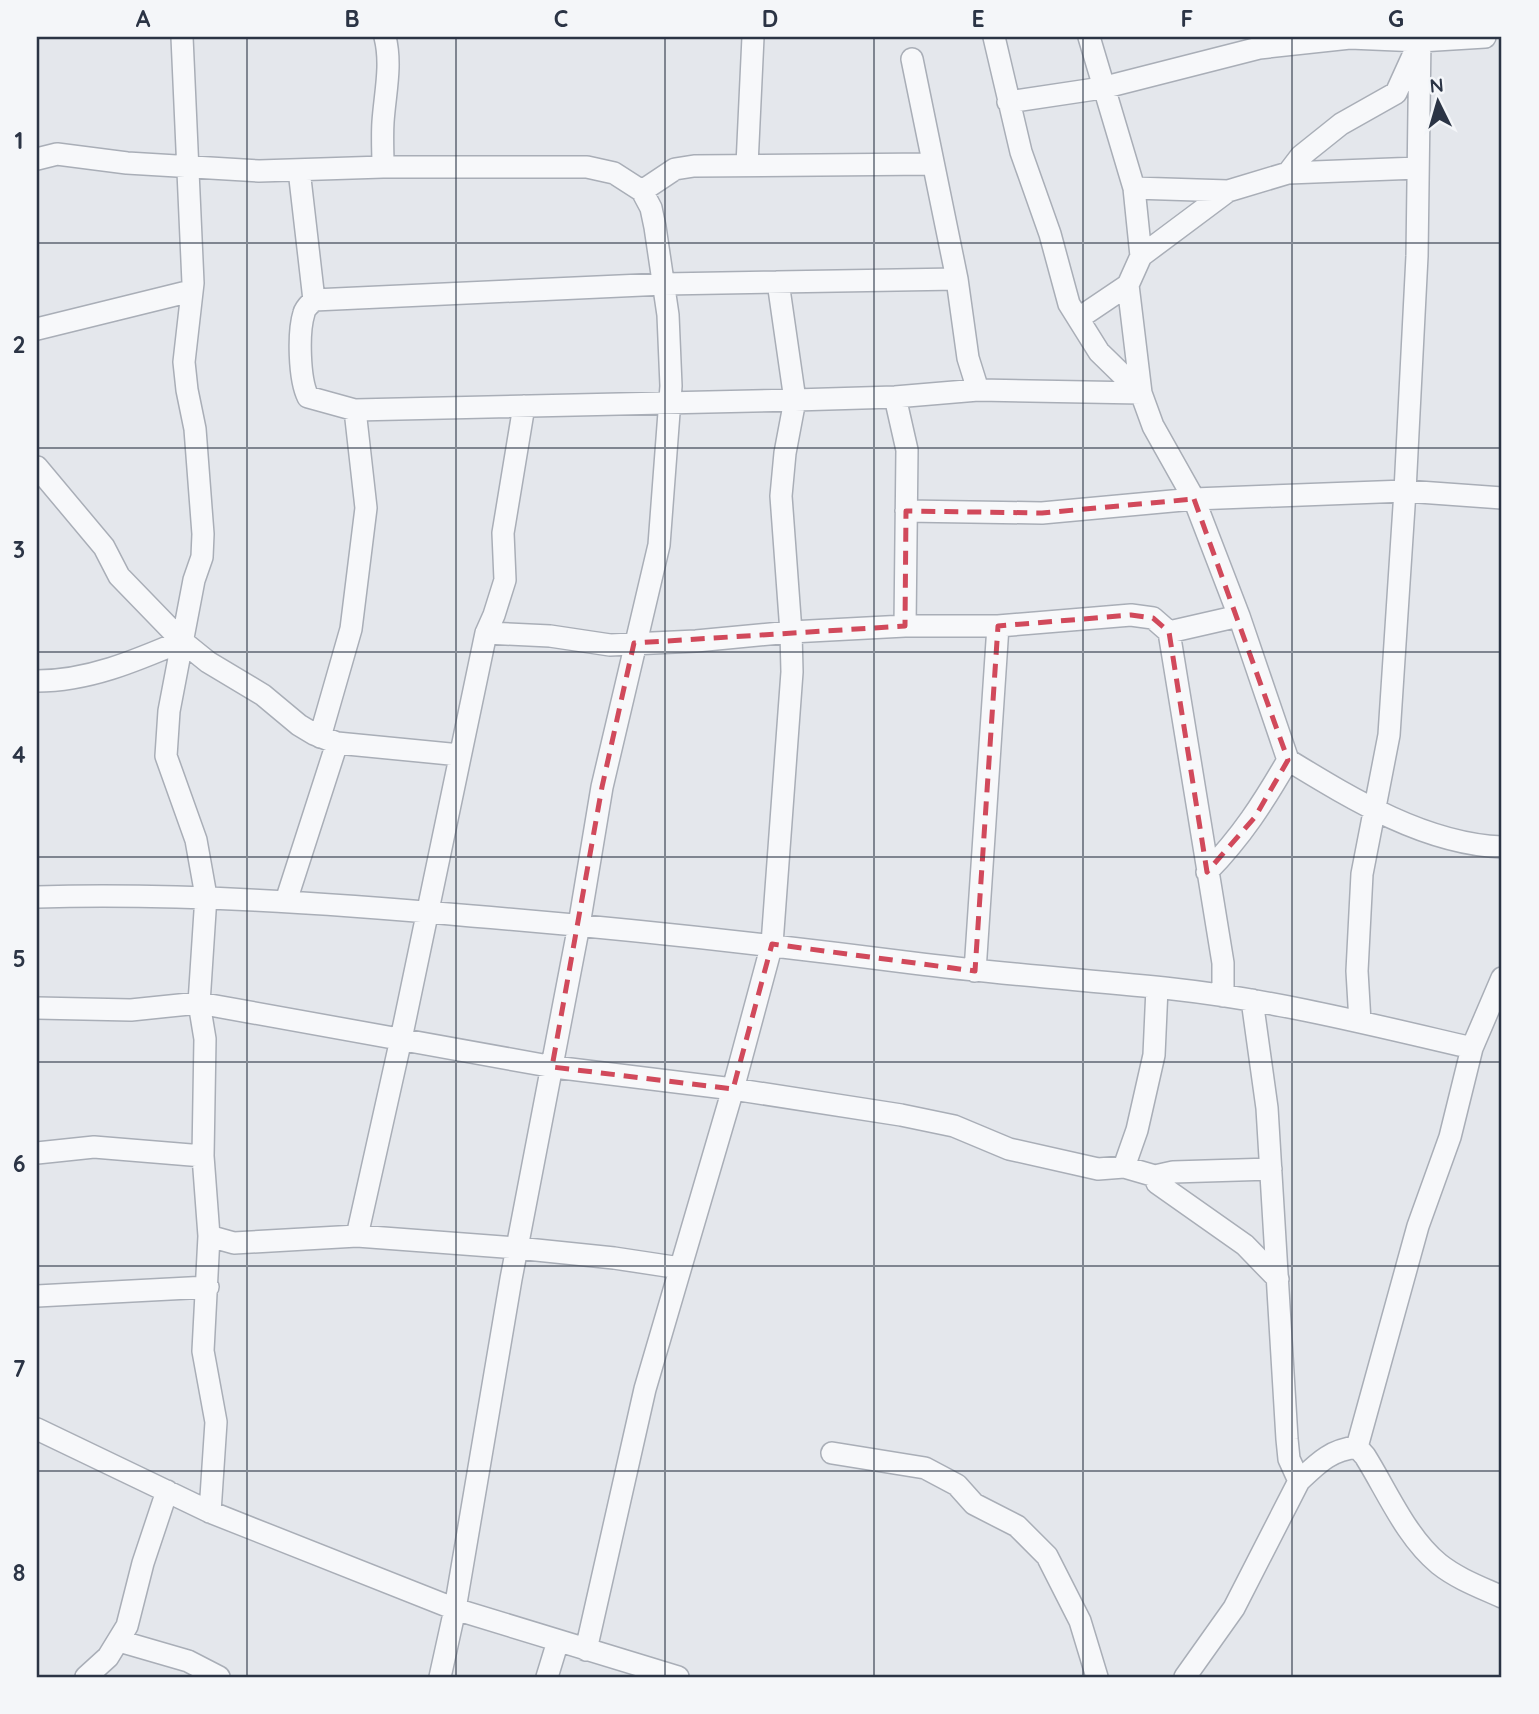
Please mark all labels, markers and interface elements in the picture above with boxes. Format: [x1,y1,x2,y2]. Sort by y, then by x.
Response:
text: A [136,4,151,33]
text: B [344,4,360,33]
text: C [554,4,568,33]
text: D [762,4,778,33]
text: E [971,4,985,33]
text: F [1181,4,1193,33]
text: G [1388,4,1404,33]
north arrow [1402,66,1472,136]
text: N [1429,73,1445,98]
text: 1 [15,126,23,155]
text: 2 [12,330,26,359]
text: 3 [13,535,25,564]
text: 4 [12,740,26,769]
text: 5 [12,944,26,973]
text: 6 [13,1149,25,1178]
text: 7 [13,1354,26,1383]
text: 8 [13,1558,25,1587]

